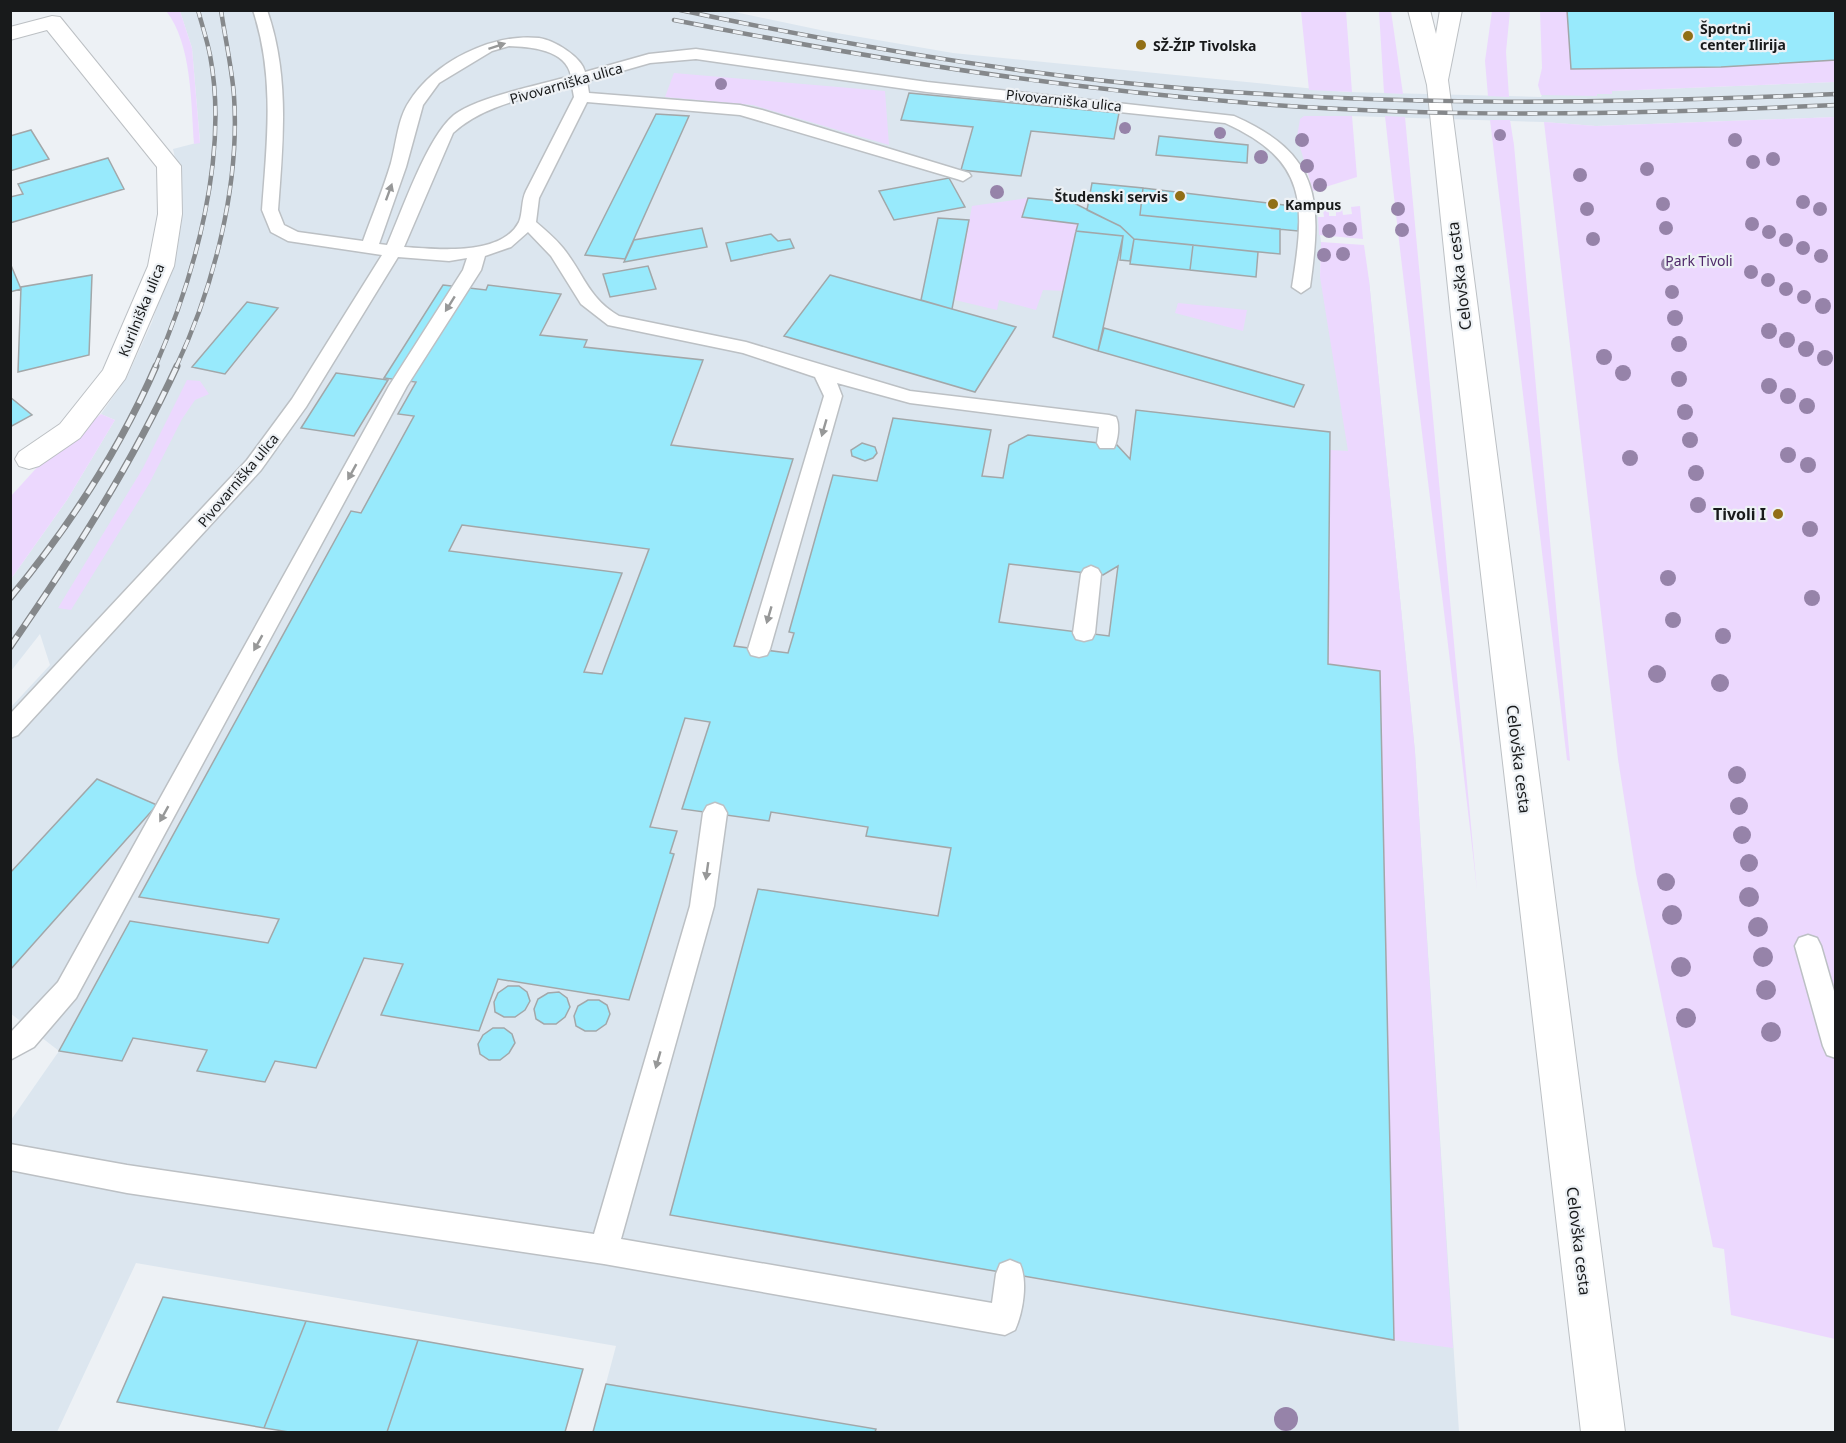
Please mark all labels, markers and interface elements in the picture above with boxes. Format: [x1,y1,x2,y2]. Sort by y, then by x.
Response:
place label: Športni center Ilirija [1700,19,1786,54]
marker: Športni center Ilirija [1681,29,1695,43]
place label: SŽ-ŽIP Tivolska [1153,36,1256,55]
marker: SŽ-ŽIP Tivolska [1134,38,1148,52]
one-way arrow [488,40,506,50]
street label: Pivovarniška ulica [507,58,625,108]
street label: Pivovarniška ulica [1005,84,1123,116]
one-way arrow [384,183,394,201]
place label: Študenski servis [1054,187,1168,206]
marker: Študenski servis [1173,189,1187,203]
place label: Kampus [1285,195,1341,214]
marker: Kampus [1266,197,1280,211]
street label: Celovška cesta [1441,220,1477,332]
park label: Park Tivoli [1665,251,1733,270]
street label: Kurilniška ulica [114,261,168,359]
one-way arrow [445,296,456,312]
one-way arrow [819,419,828,437]
street label: Pivovarniška ulica [193,429,283,531]
one-way arrow [347,464,357,481]
place label: Tivoli I [1713,503,1766,525]
marker: Tivoli I [1771,507,1785,521]
one-way arrow [764,606,773,624]
one-way arrow [253,635,263,652]
street label: Celovška cesta [1501,703,1537,815]
one-way arrow [159,806,169,823]
one-way arrow [702,862,711,881]
one-way arrow [653,1051,662,1069]
street label: Celovška cesta [1561,1185,1597,1297]

